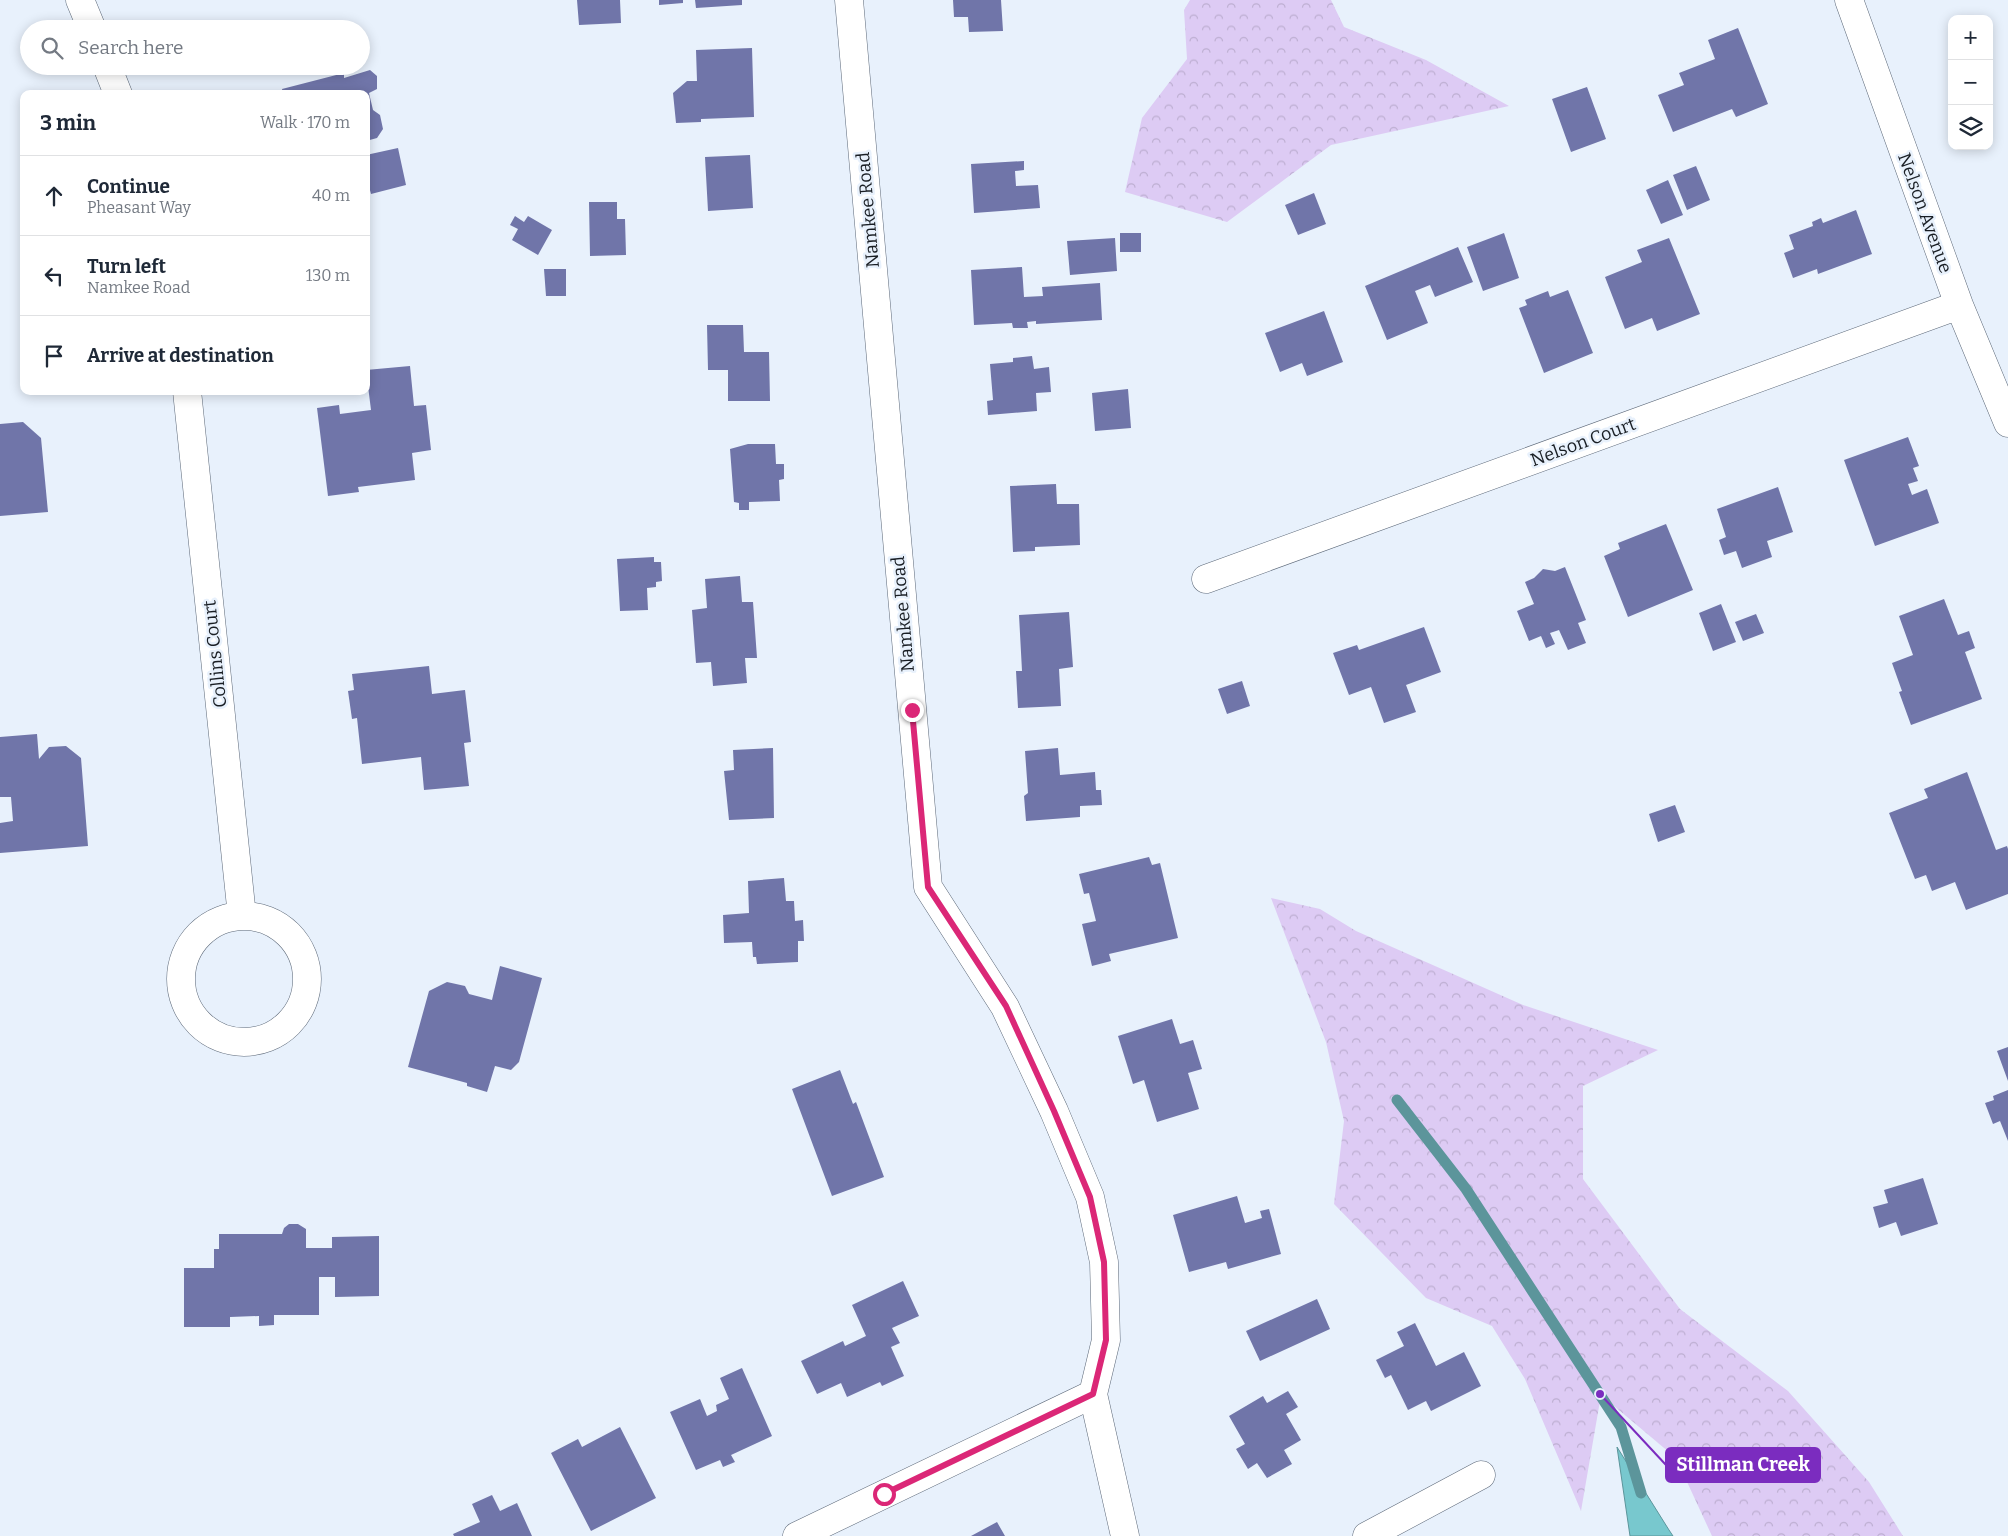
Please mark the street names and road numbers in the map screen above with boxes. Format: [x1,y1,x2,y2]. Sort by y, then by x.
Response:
street label: Nelson Avenue [1893,150,1957,276]
street label: Namkee Road [852,151,884,269]
street label: Nelson Court [1528,413,1639,471]
street label: Namkee Road [887,555,919,673]
street label: Collins Court [198,599,232,709]

